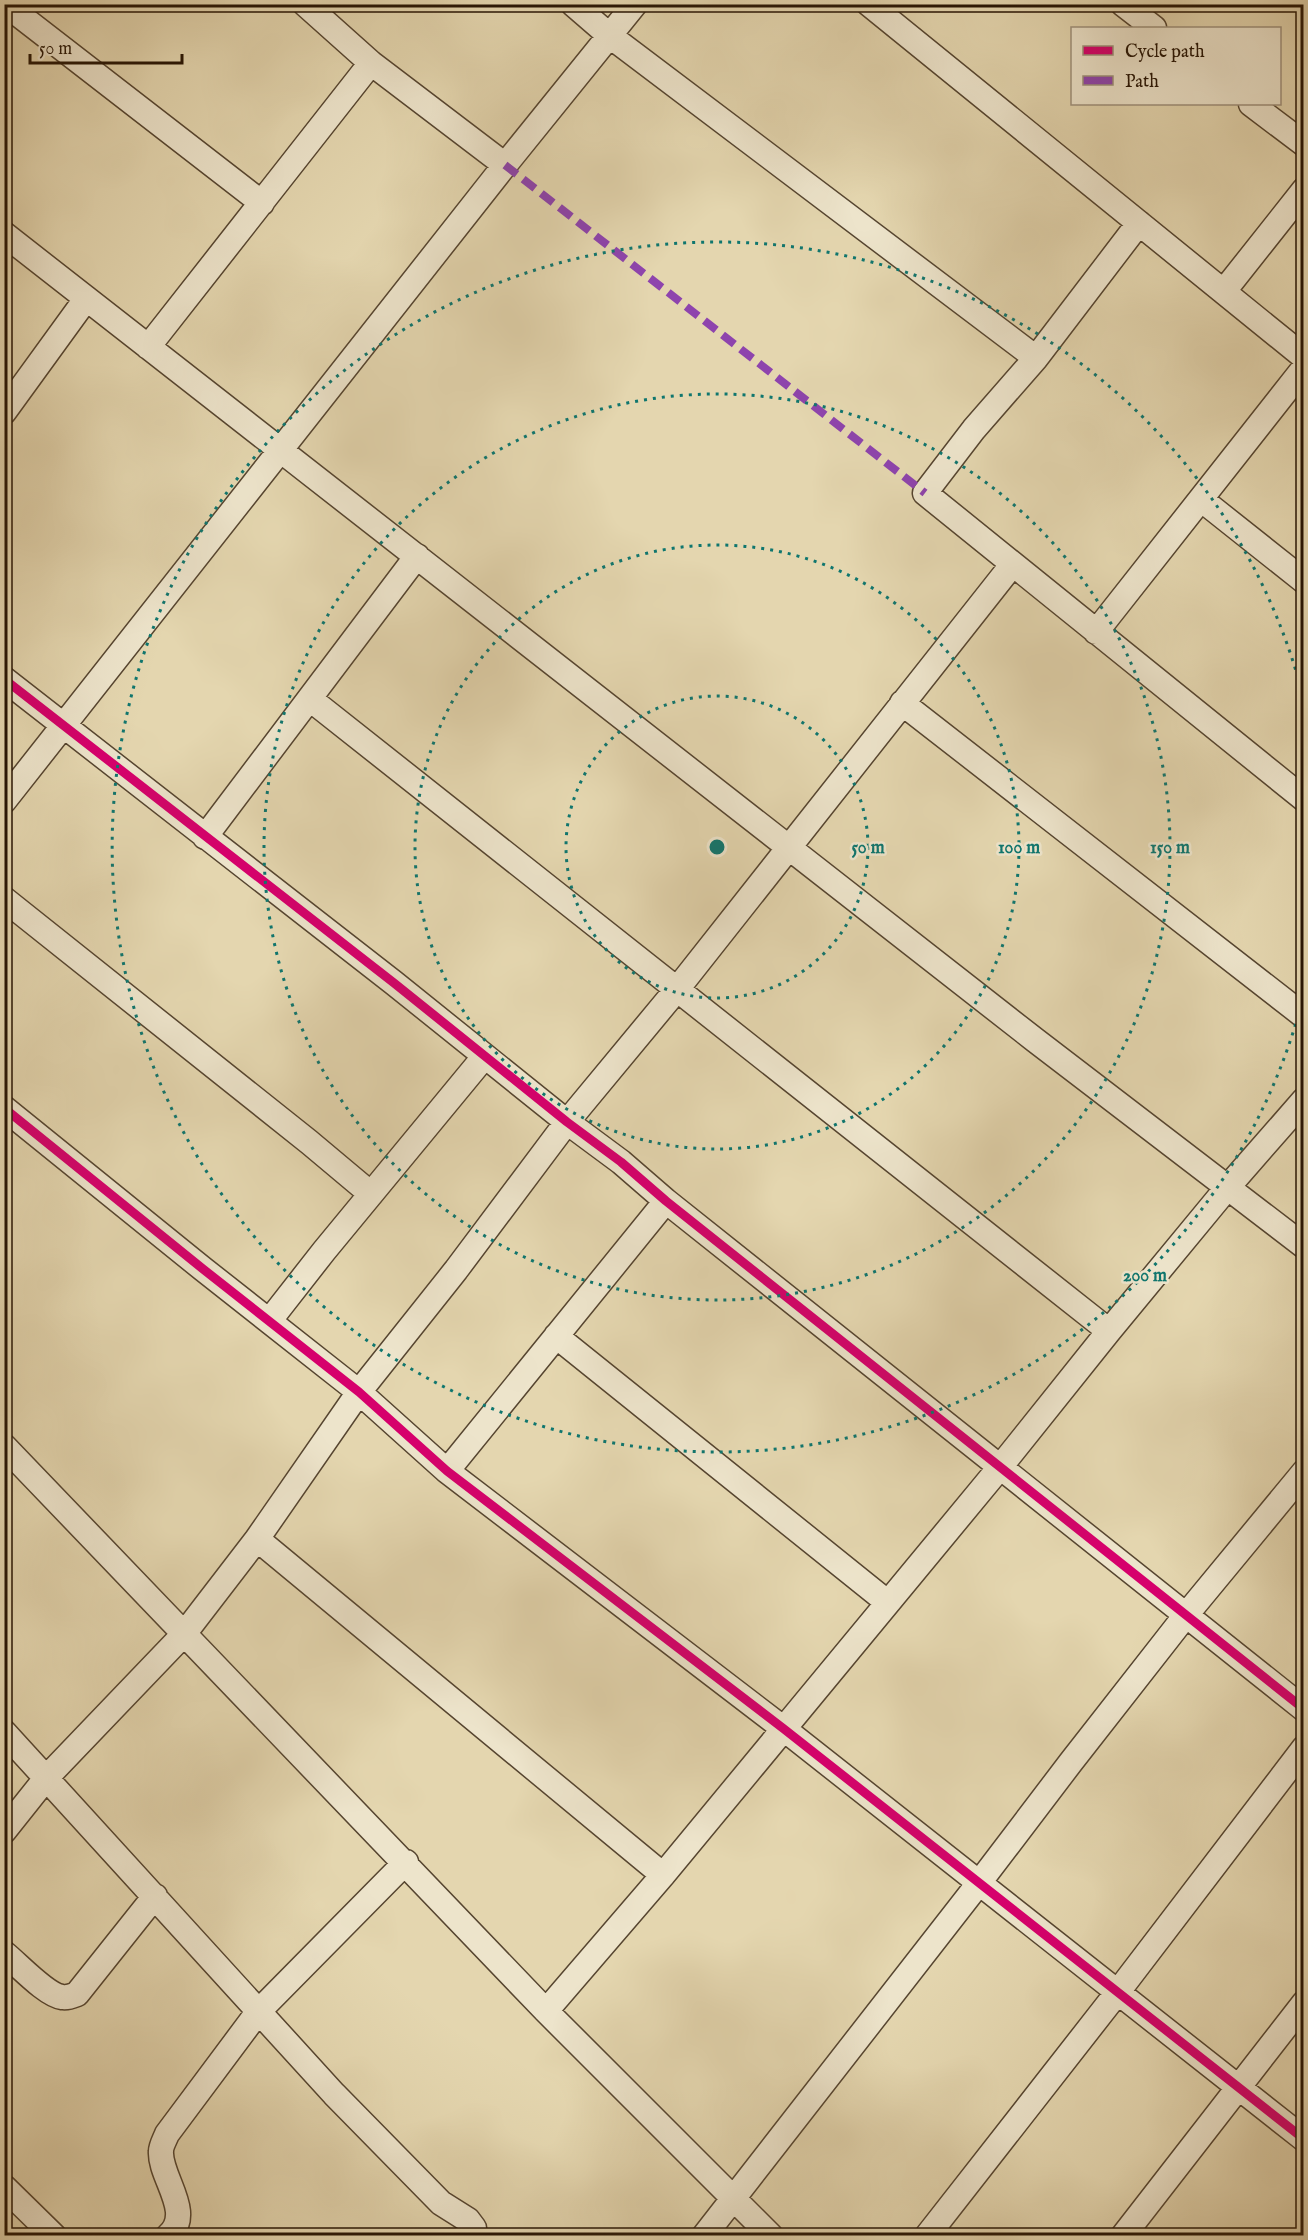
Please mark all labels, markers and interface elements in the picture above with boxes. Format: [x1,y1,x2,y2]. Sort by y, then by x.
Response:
scale bar [30,27,182,65]
legend [1071,27,1281,105]
text: 50 m [39,38,72,61]
text: Cycle path [1125,41,1205,64]
text: Path [1125,71,1159,94]
centre of rings [707,837,727,857]
text: 50 m [851,837,885,860]
text: 100 m [998,837,1040,860]
text: 150 m [1150,837,1190,860]
text: 200 m [1123,1265,1167,1288]

